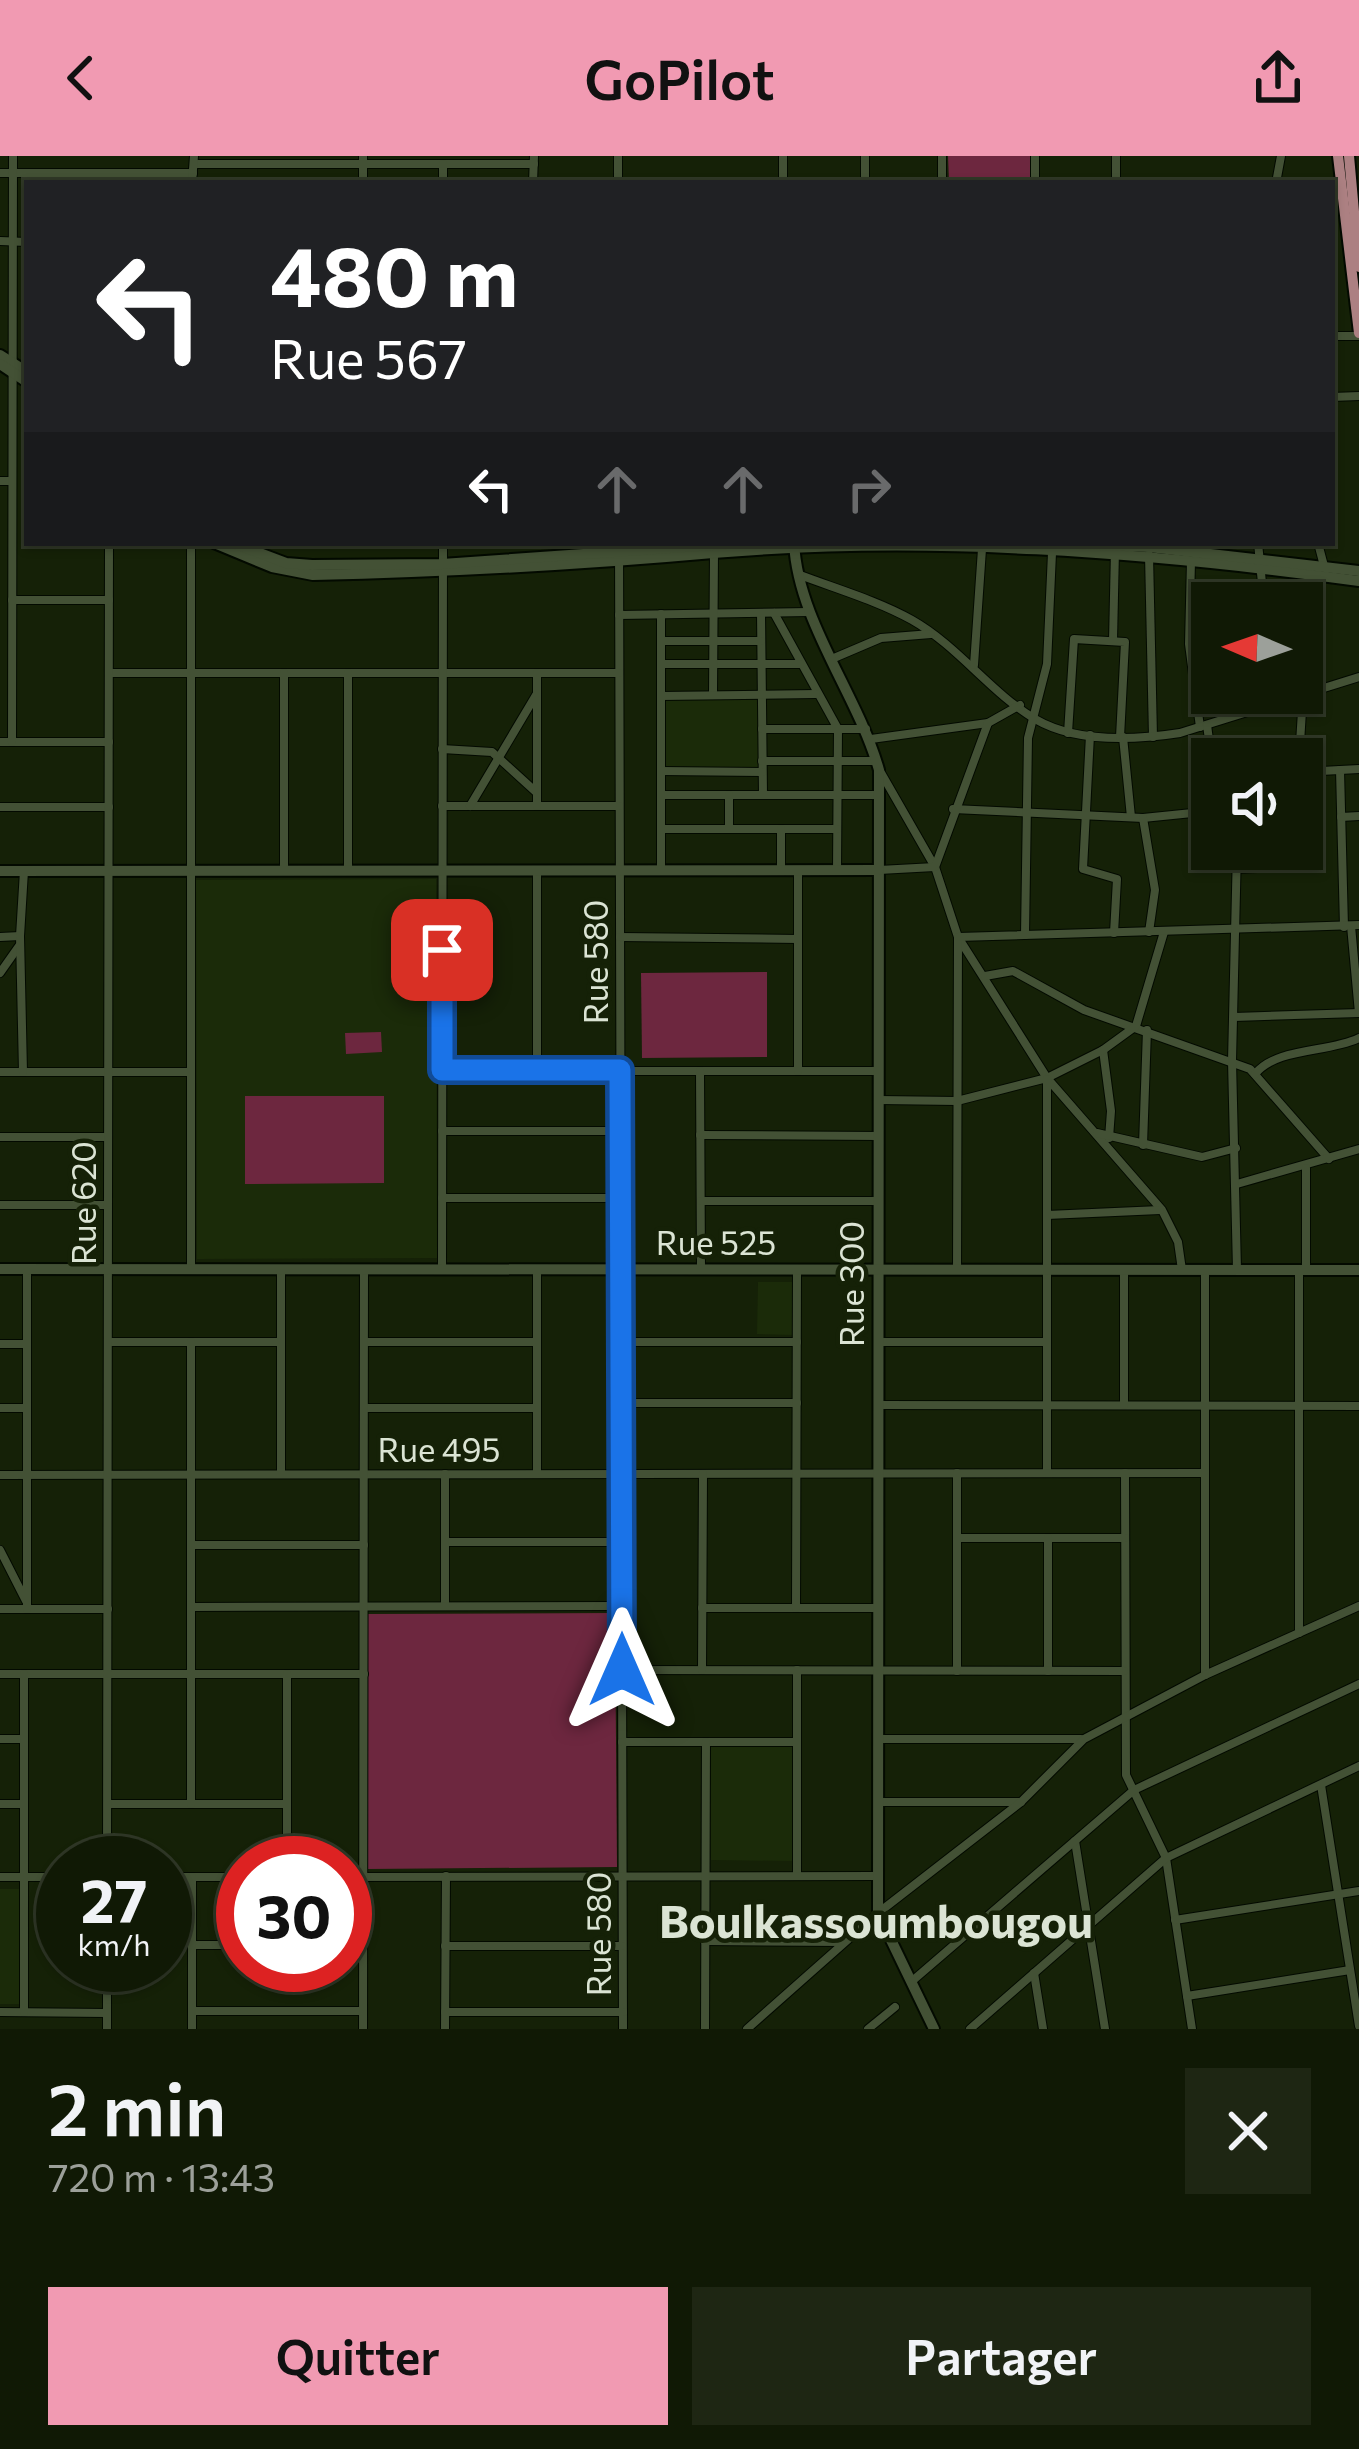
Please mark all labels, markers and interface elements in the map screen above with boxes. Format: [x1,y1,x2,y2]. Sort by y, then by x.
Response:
icon: back [48,45,114,111]
text: GoPilot [584,45,775,111]
icon: share [1245,45,1311,111]
text: 480 m [270,222,519,324]
icon: left [72,228,228,384]
text: Rue 567 [270,324,467,390]
icon: left [458,456,524,522]
icon: ahead [584,456,650,522]
icon: ahead [710,456,776,522]
icon: right [836,456,902,522]
north arrow [1191,582,1323,714]
map controls [1191,582,1323,870]
button: sound [1191,738,1323,870]
pin [391,899,493,1001]
street label: Rue 580 [574,900,615,1024]
icon: arrive [409,917,475,983]
street label: Rue 620 [62,1141,103,1265]
street label: Rue 525 [656,1221,776,1262]
street label: Rue 300 [830,1221,871,1347]
street label: Rue 495 [378,1428,500,1469]
position arrow [559,1607,685,1733]
speed limit sign: 30 [216,1836,372,1992]
text: 27 [81,1862,147,1935]
street label: Rue 580 [577,1872,618,1996]
district label: Boulkassoumbougou [659,1892,1093,1947]
text: km/h [78,1925,150,1962]
text: 2 min [48,2063,226,2151]
button: close [1185,2068,1311,2194]
text: 720 m · 13:43 [48,2152,275,2200]
button: Quitter [48,2287,668,2425]
button: Partager [692,2287,1311,2425]

